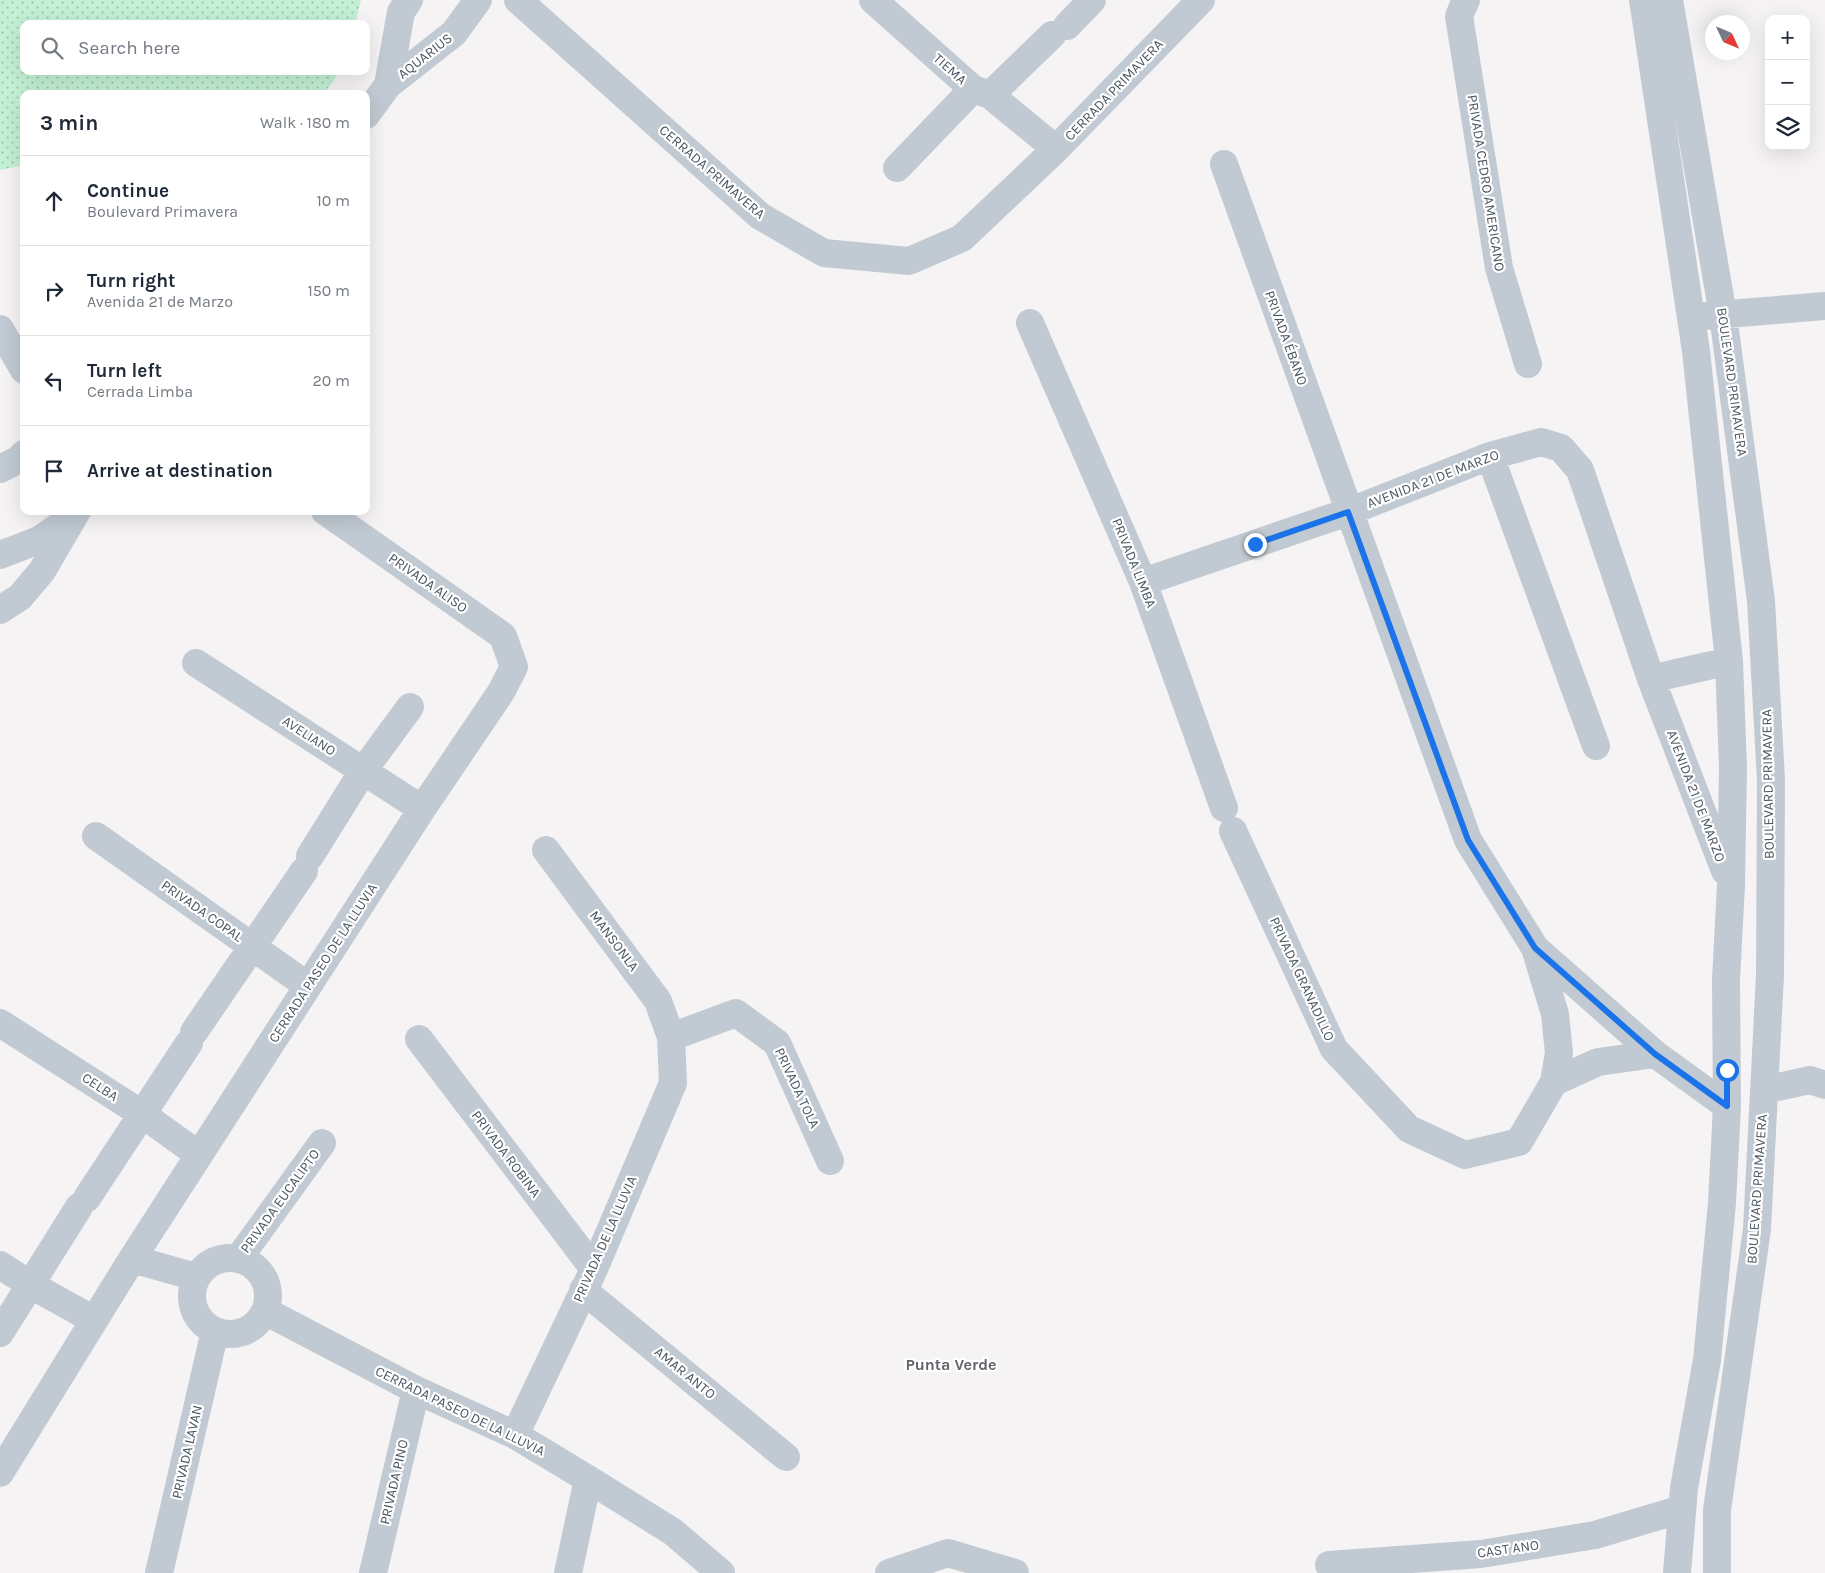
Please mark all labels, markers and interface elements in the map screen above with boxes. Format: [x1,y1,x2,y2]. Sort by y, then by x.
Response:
north arrow [1705,15,1750,60]
map controls [1765,15,1810,150]
button: + [1765,15,1810,60]
search box [20,20,370,75]
street label: AQUARIUS [394,29,456,83]
icon: search [38,34,66,62]
street label: CERRADA PRIMAVERA [1061,36,1167,144]
text: Search here [78,37,180,59]
street label: TIEMA [930,50,970,88]
button: − [1765,60,1810,105]
street label: PRIVADA CEDRO AMERICANO [1464,94,1508,272]
button: layers [1765,105,1810,150]
text: 3 min [40,111,98,135]
text: Walk · 180 m [260,113,350,132]
street label: CERRADA PRIMAVERA [656,122,768,222]
text: Continue [87,180,169,202]
icon: ahead [40,187,68,215]
text: 10 m [316,191,350,210]
text: Boulevard Primavera [87,202,238,221]
text: Turn right [87,270,176,292]
icon: right [40,277,68,305]
text: 150 m [307,281,350,300]
street label: PRIVADA ÉBANO [1261,288,1312,388]
text: Avenida 21 de Marzo [87,292,233,311]
street label: BOULEVARD PRIMAVERA [1713,307,1751,457]
text: Turn left [87,360,162,382]
icon: left [40,367,68,395]
text: 20 m [312,371,350,390]
text: Cerrada Limba [87,382,193,401]
street label: AVENIDA 21 DE MARZO [1365,446,1501,512]
icon: arrive [40,457,68,485]
text: Arrive at destination [87,460,273,482]
street label: PRIVADA LIMBA [1108,516,1160,610]
route end [1244,533,1267,556]
street label: PRIVADA ALISO [385,550,471,616]
street label: BOULEVARD PRIMAVERA [1758,709,1778,859]
street label: AVELIANO [279,712,339,760]
street label: AVENIDA 21 DE MARZO [1663,728,1729,864]
street label: PRIVADA COPAL [158,877,246,946]
street label: CERRADA PASEO DE LA LLUVIA [265,880,381,1046]
street label: MANSONLA [586,907,642,975]
street label: PRIVADA GRANADILLO [1266,914,1338,1044]
street label: PRIVADA TOLA [771,1045,823,1131]
route start [1716,1059,1739,1082]
street label: CELBA [79,1069,121,1105]
street label: PRIVADA ROBINA [468,1107,544,1201]
street label: BOULEVARD PRIMAVERA [1743,1114,1771,1264]
street label: PRIVADA EUCALIPTO [237,1146,323,1256]
street label: PRIVADA DE LA LLUVIA [569,1173,641,1305]
street label: AMAR ANTO [651,1343,719,1403]
district label: Punta Verde [905,1355,997,1374]
street label: CERRADA PASEO DE LA LLUVIA [372,1362,548,1460]
street label: PRIVADA LAVAN [168,1404,206,1500]
street label: PRIVADA PINO [376,1438,412,1526]
street label: CAST ANO [1476,1536,1540,1562]

